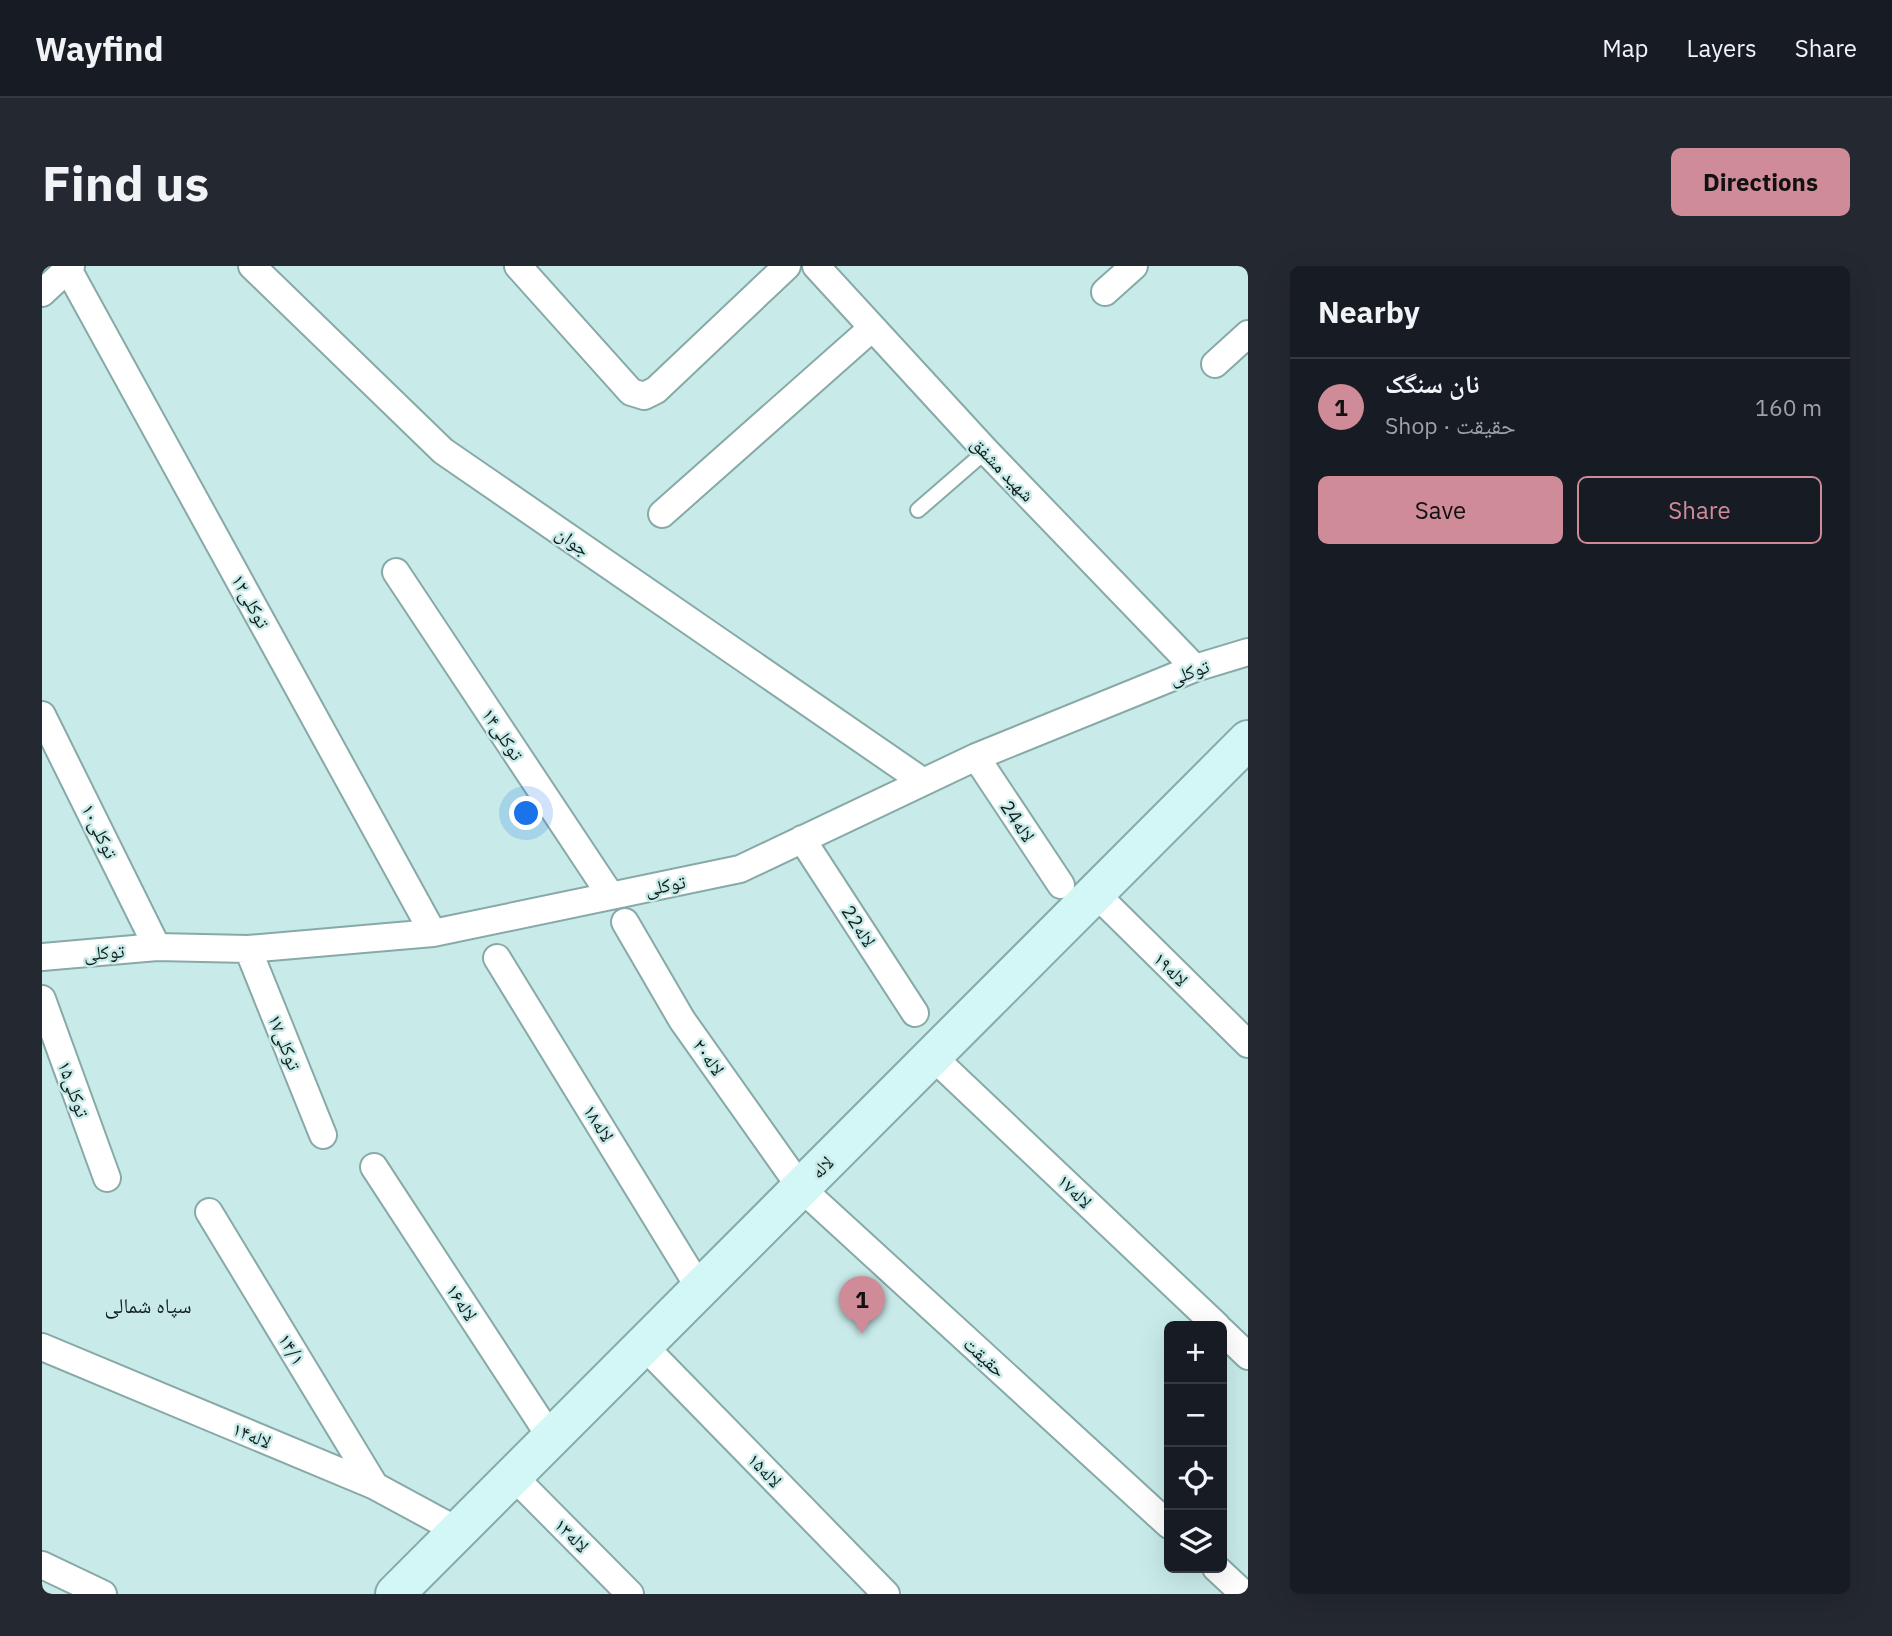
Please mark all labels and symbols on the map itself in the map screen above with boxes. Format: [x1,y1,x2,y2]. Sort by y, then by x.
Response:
street label: شهید مشفق [966,432,1040,506]
street label: جوان [551,521,595,561]
street label: توکلی۱۲ [226,570,276,633]
street label: توکلی [1166,654,1213,690]
street label: توکلی۱۴ [477,703,529,765]
your location [509,796,543,830]
street label: 24لاله [995,796,1041,846]
street label: ۱۰توکلی [76,800,124,863]
street label: توکلی [642,869,688,901]
street label: 22لاله [837,900,881,952]
street label: توکلی [83,938,126,966]
street label: لاله۱۹ [1149,947,1193,991]
street label: توکلی۱۷ [263,1011,307,1074]
street label: لاله۲۰ [688,1034,730,1080]
street label: توکلی۱۵ [53,1058,95,1121]
street label: لاله۱۸ [578,1100,620,1146]
street label: لاله [806,1151,838,1183]
street label: لاله۱۷ [1052,1169,1098,1213]
pin: 1 [839,1276,885,1334]
street label: لاله۱۶ [441,1279,483,1325]
district label: سپاه شمالی [105,1291,191,1319]
street label: ۱۴/۱ [273,1329,311,1369]
street label: حقیقت [959,1332,1011,1382]
street label: لاله۱۴ [229,1416,275,1454]
street label: لاله۱۵ [743,1447,787,1493]
street label: لاله۱۳ [550,1513,594,1557]

